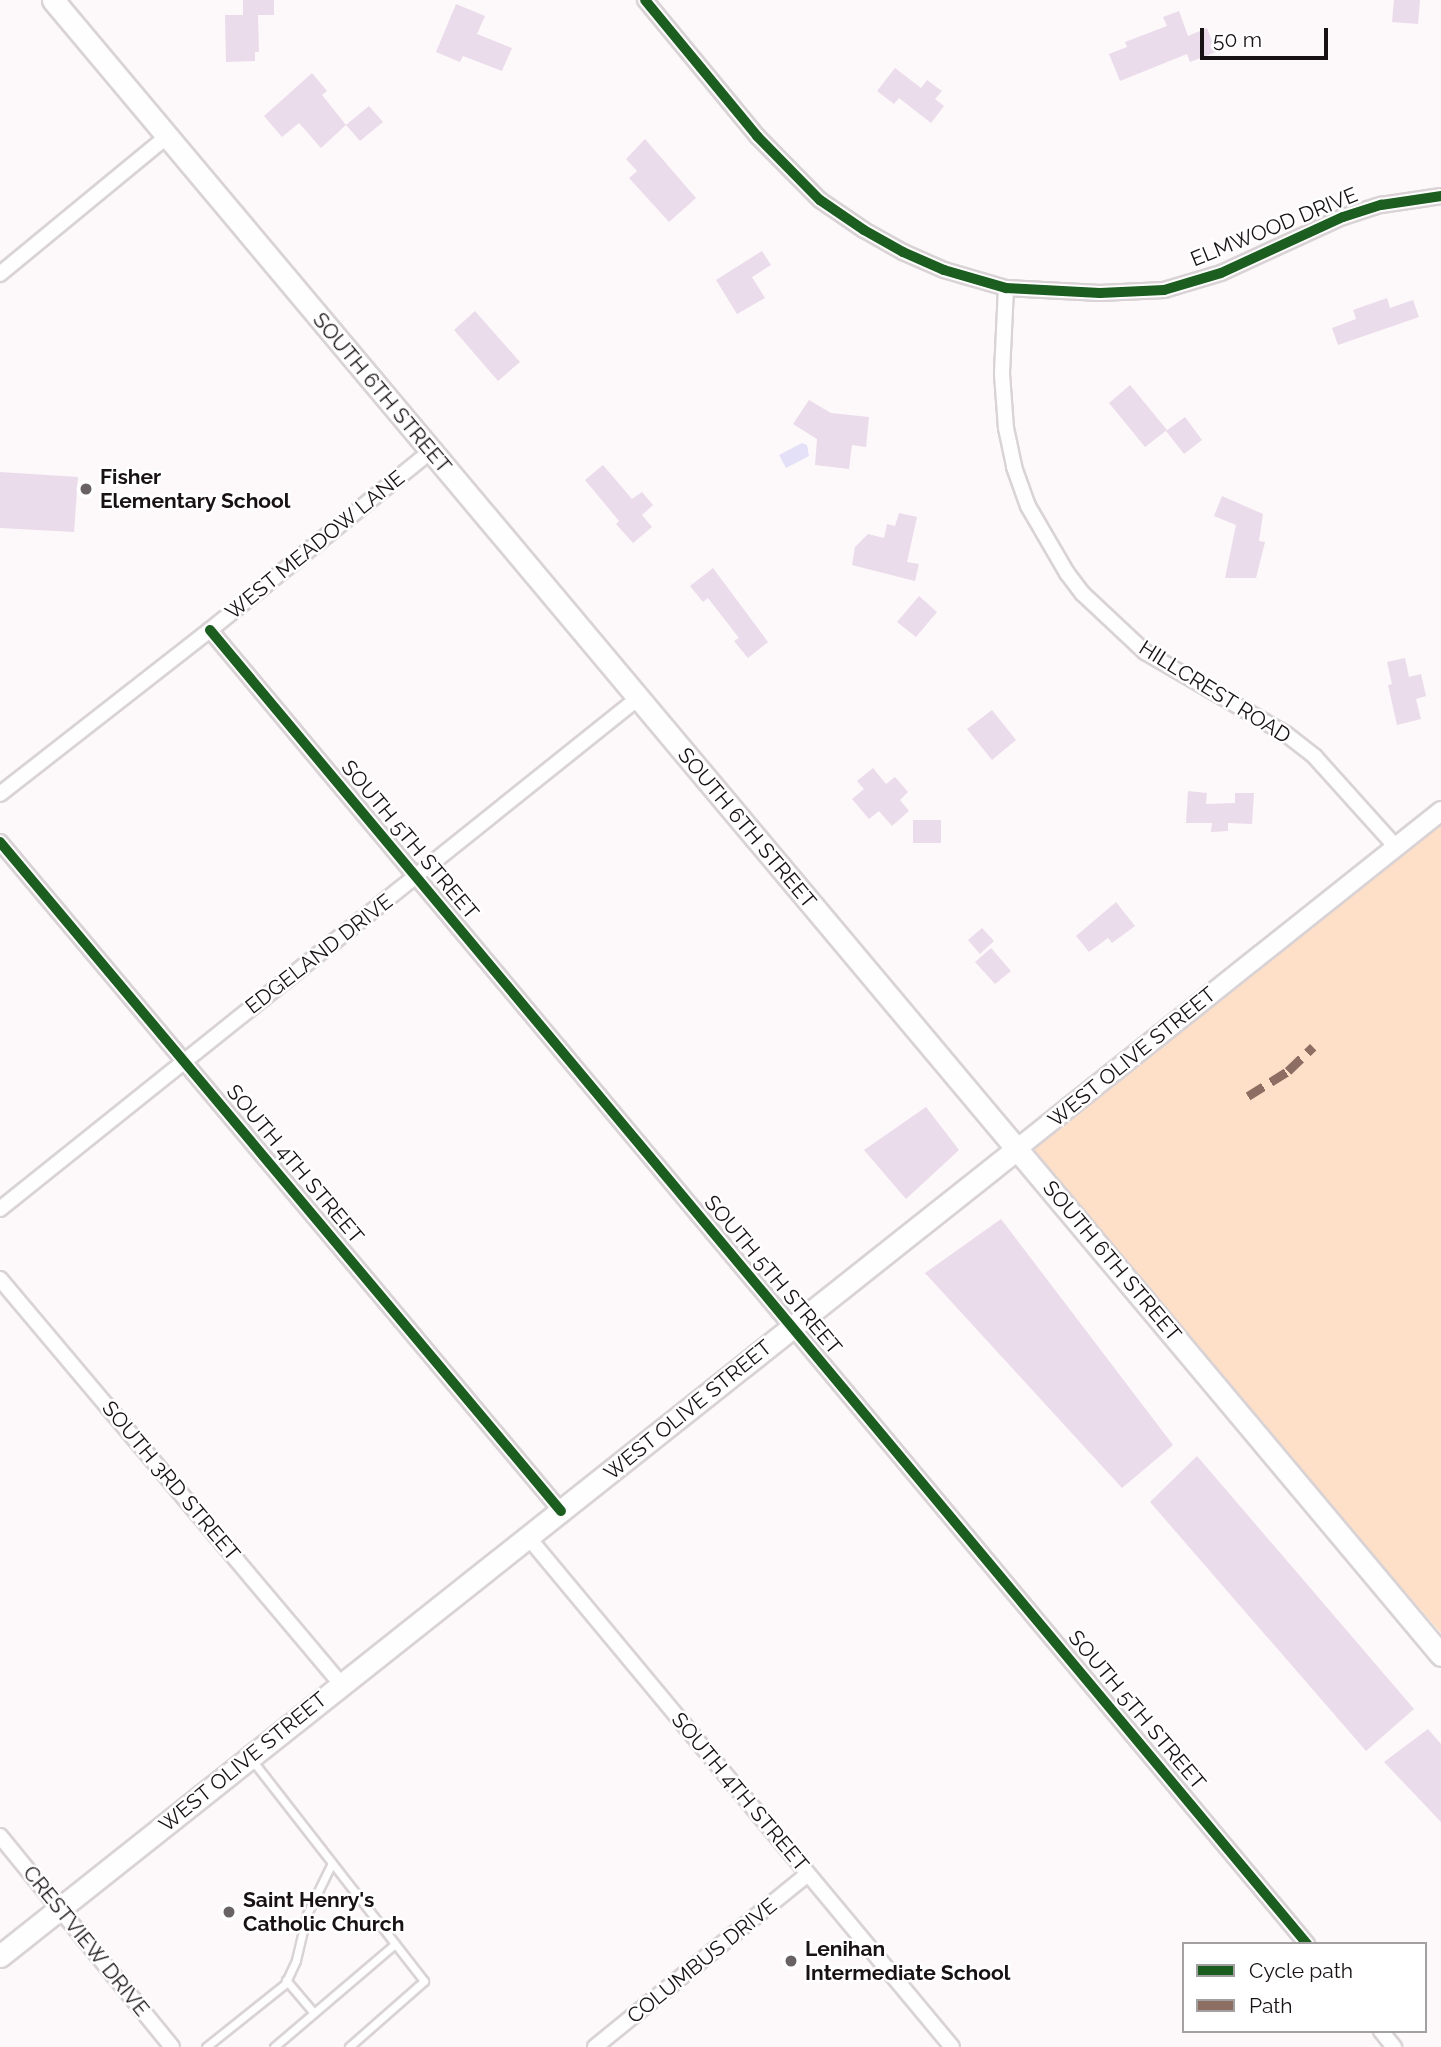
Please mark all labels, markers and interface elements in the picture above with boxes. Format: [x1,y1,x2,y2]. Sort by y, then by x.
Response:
scale bar [1203,14,1331,58]
text: 50 m [1213,27,1262,52]
street label: ELMWOOD DRIVE [1187,182,1361,272]
street label: SOUTH 6TH STREET [307,308,457,478]
place label: Fisher Elementary School [100,464,291,514]
street label: WEST MEADOW LANE [220,465,410,625]
marker: Fisher Elementary School [78,481,94,497]
street label: HILLCREST ROAD [1134,635,1296,749]
street label: SOUTH 6TH STREET [672,743,822,913]
street label: SOUTH 5TH STREET [336,755,484,925]
street label: EDGELAND DRIVE [240,889,398,1019]
street label: WEST OLIVE STREET [1043,982,1221,1132]
street label: SOUTH 4TH STREET [221,1079,369,1249]
street label: SOUTH 6TH STREET [1037,1176,1187,1346]
street label: SOUTH 5TH STREET [699,1190,847,1360]
street label: WEST OLIVE STREET [599,1335,777,1485]
street label: SOUTH 3RD STREET [97,1396,245,1566]
street label: SOUTH 5TH STREET [1063,1625,1211,1795]
street label: WEST OLIVE STREET [154,1687,332,1837]
street label: SOUTH 4TH STREET [666,1707,814,1877]
street label: CRESTVIEW DRIVE [17,1860,155,2022]
place label: Saint Henry's Catholic Church [243,1887,404,1937]
street label: COLUMBUS DRIVE [622,1893,782,2029]
marker: Saint Henry's Catholic Church [221,1904,237,1920]
place label: Lenihan Intermediate School [805,1936,1010,1986]
legend [1182,1942,1427,2033]
marker: Lenihan Intermediate School [783,1953,799,1969]
text: Cycle path [1249,1958,1353,1983]
text: Path [1249,1993,1293,2018]

